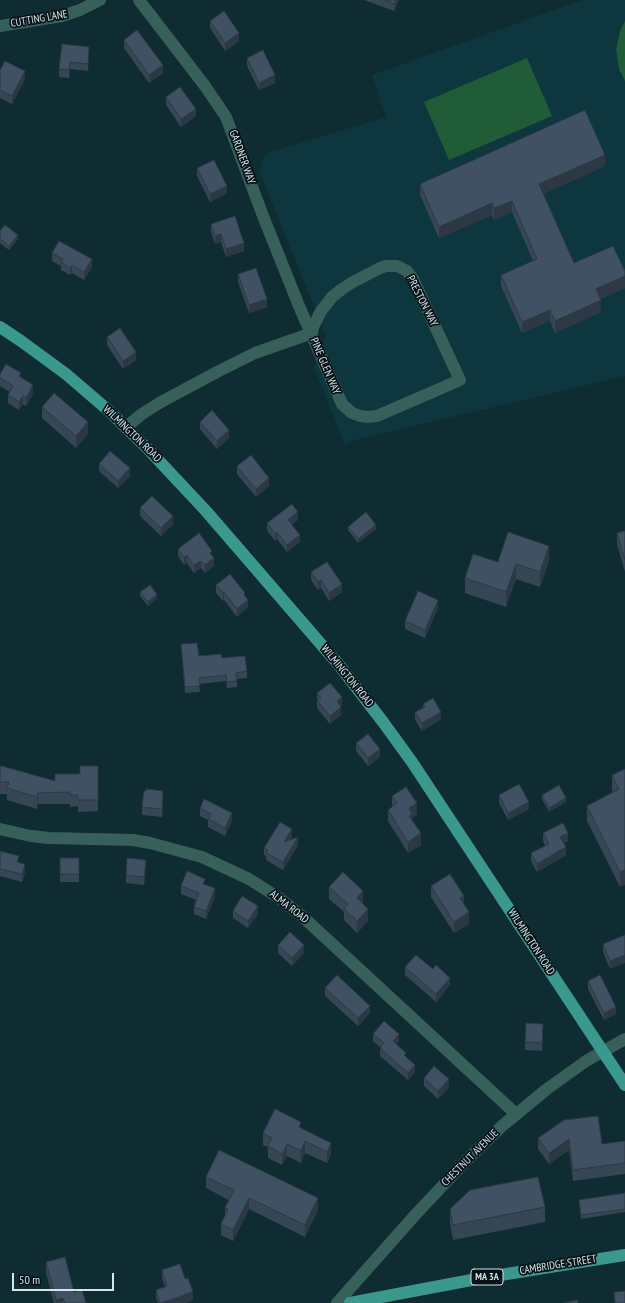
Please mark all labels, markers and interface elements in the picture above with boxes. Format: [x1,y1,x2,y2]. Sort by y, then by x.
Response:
street label: CUTTING LANE [10,8,68,30]
street label: GARDNER WAY [226,128,258,186]
street label: PRESTON WAY [404,273,440,329]
street label: PINE GLEN WAY [307,336,343,396]
street label: WILMINGTON ROAD [100,403,164,465]
street label: WILMINGTON ROAD [318,642,376,710]
street label: ALMA ROAD [267,888,311,926]
street label: WILMINGTON ROAD [505,907,557,977]
street label: CHESTNUT AVENUE [439,1127,501,1189]
street label: CAMBRIDGE STREET [519,1252,597,1278]
scale bar [14,1265,116,1291]
road number: MA 3A [471,1269,503,1285]
text: 50 m [19,1272,40,1287]

